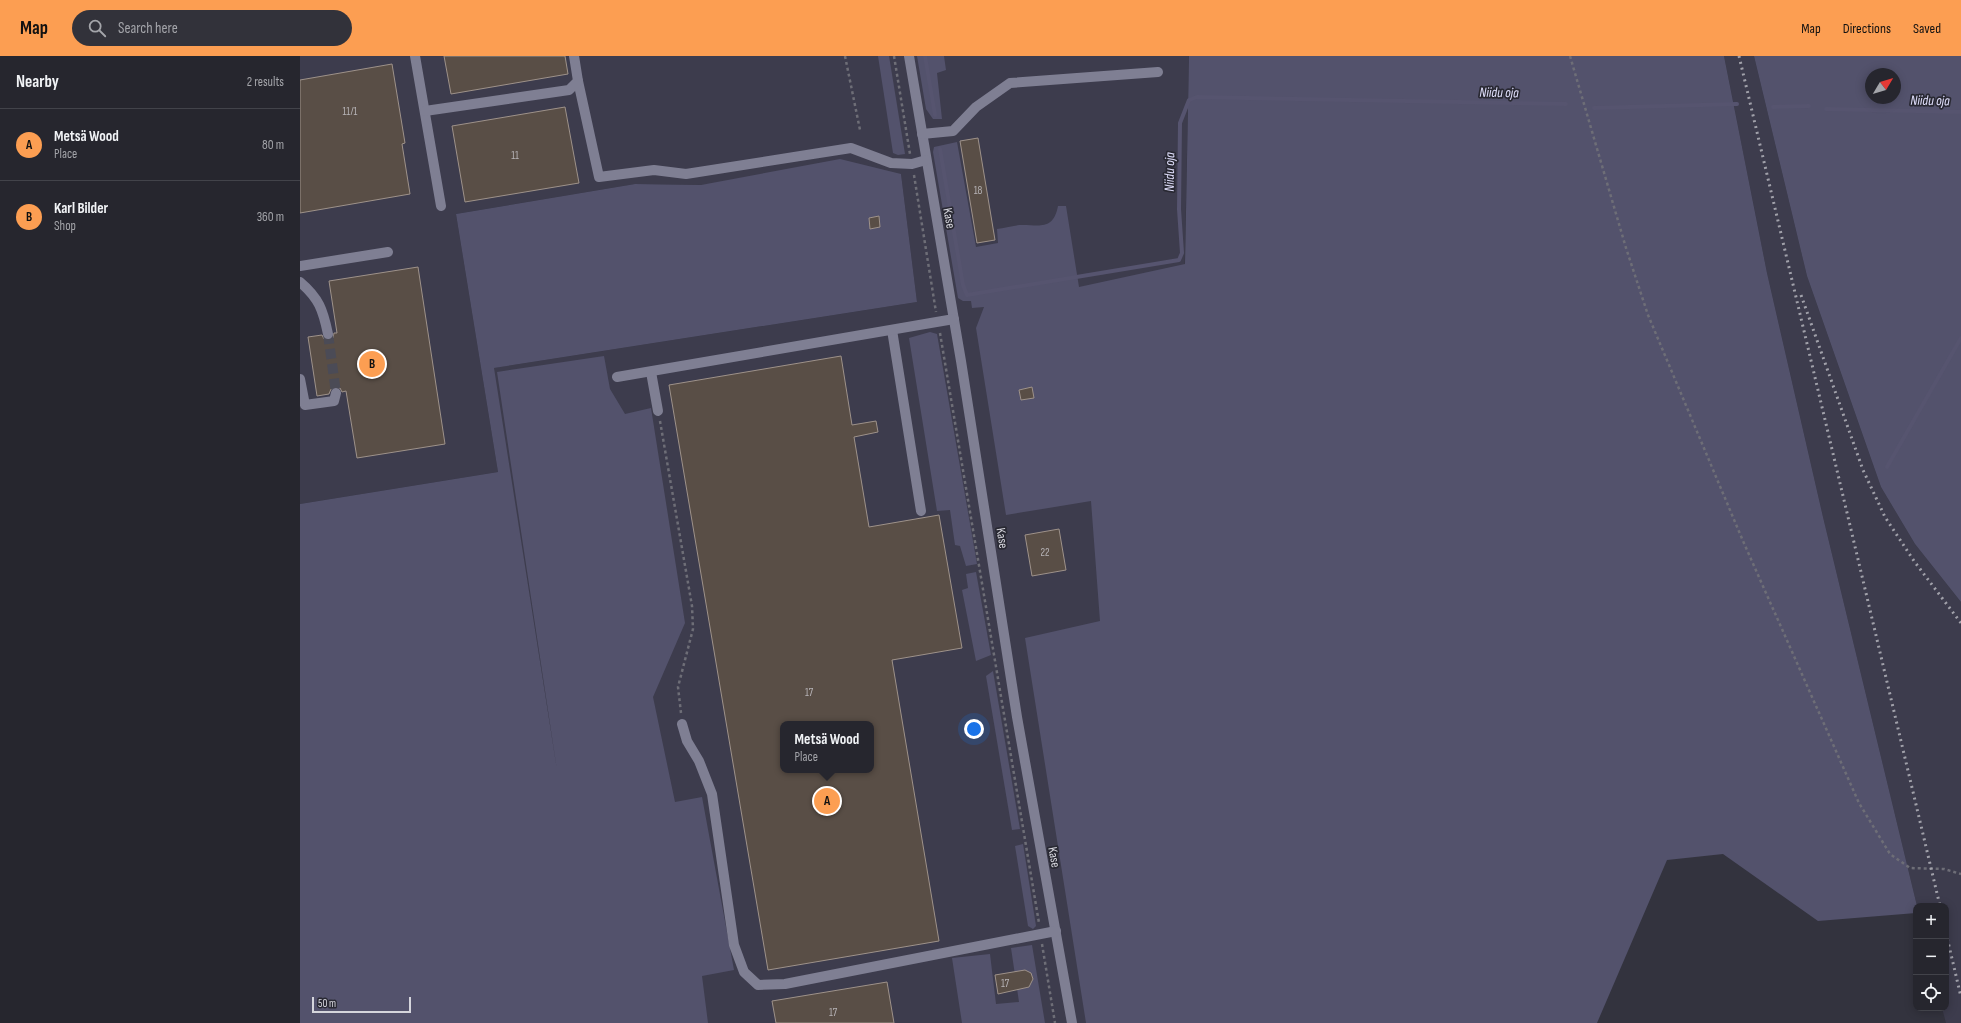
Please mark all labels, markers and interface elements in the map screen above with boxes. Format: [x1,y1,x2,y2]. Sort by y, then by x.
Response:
search box [72,10,352,46]
text: Map [20,17,48,40]
icon: search [86,17,108,39]
text: Search here [118,19,178,38]
text: Map [1801,20,1821,37]
text: Directions [1843,20,1891,37]
text: Saved [1913,20,1941,37]
north arrow [1865,68,1901,104]
text: Nearby [16,72,59,92]
text: 2 results [247,74,284,90]
water label: Niidu oja [1479,84,1519,101]
water label: Niidu oja [1910,92,1950,109]
house number: 11/1 [343,105,358,118]
text: Metsä Wood [54,127,119,146]
text: A [26,137,32,153]
text: 80 m [262,137,284,153]
text: Place [54,146,77,162]
house number: 11 [511,149,519,162]
water label: Niidu oja [1161,152,1178,192]
house number: 18 [974,184,983,197]
text: Karl Bilder [54,199,108,218]
street label: Kase [939,207,959,230]
text: B [26,209,32,225]
text: 360 m [257,209,284,225]
text: Shop [54,218,76,234]
pin: B [359,349,385,379]
street label: Kase [992,527,1012,550]
house number: 22 [1040,546,1050,559]
house number: 17 [805,686,814,699]
your location [964,719,984,739]
popup [780,721,874,773]
text: Metsä Wood [795,730,859,749]
text: Place [795,749,818,765]
pin: A [814,786,840,816]
street label: Kase [1044,846,1064,869]
map controls [1913,903,1949,1011]
button: + [1913,903,1949,939]
button: − [1913,939,1949,975]
button: locate [1913,975,1949,1011]
house number: 17 [1001,977,1010,990]
scale bar [312,995,411,1014]
text: 50 m [318,997,336,1010]
house number: 17 [829,1006,838,1019]

